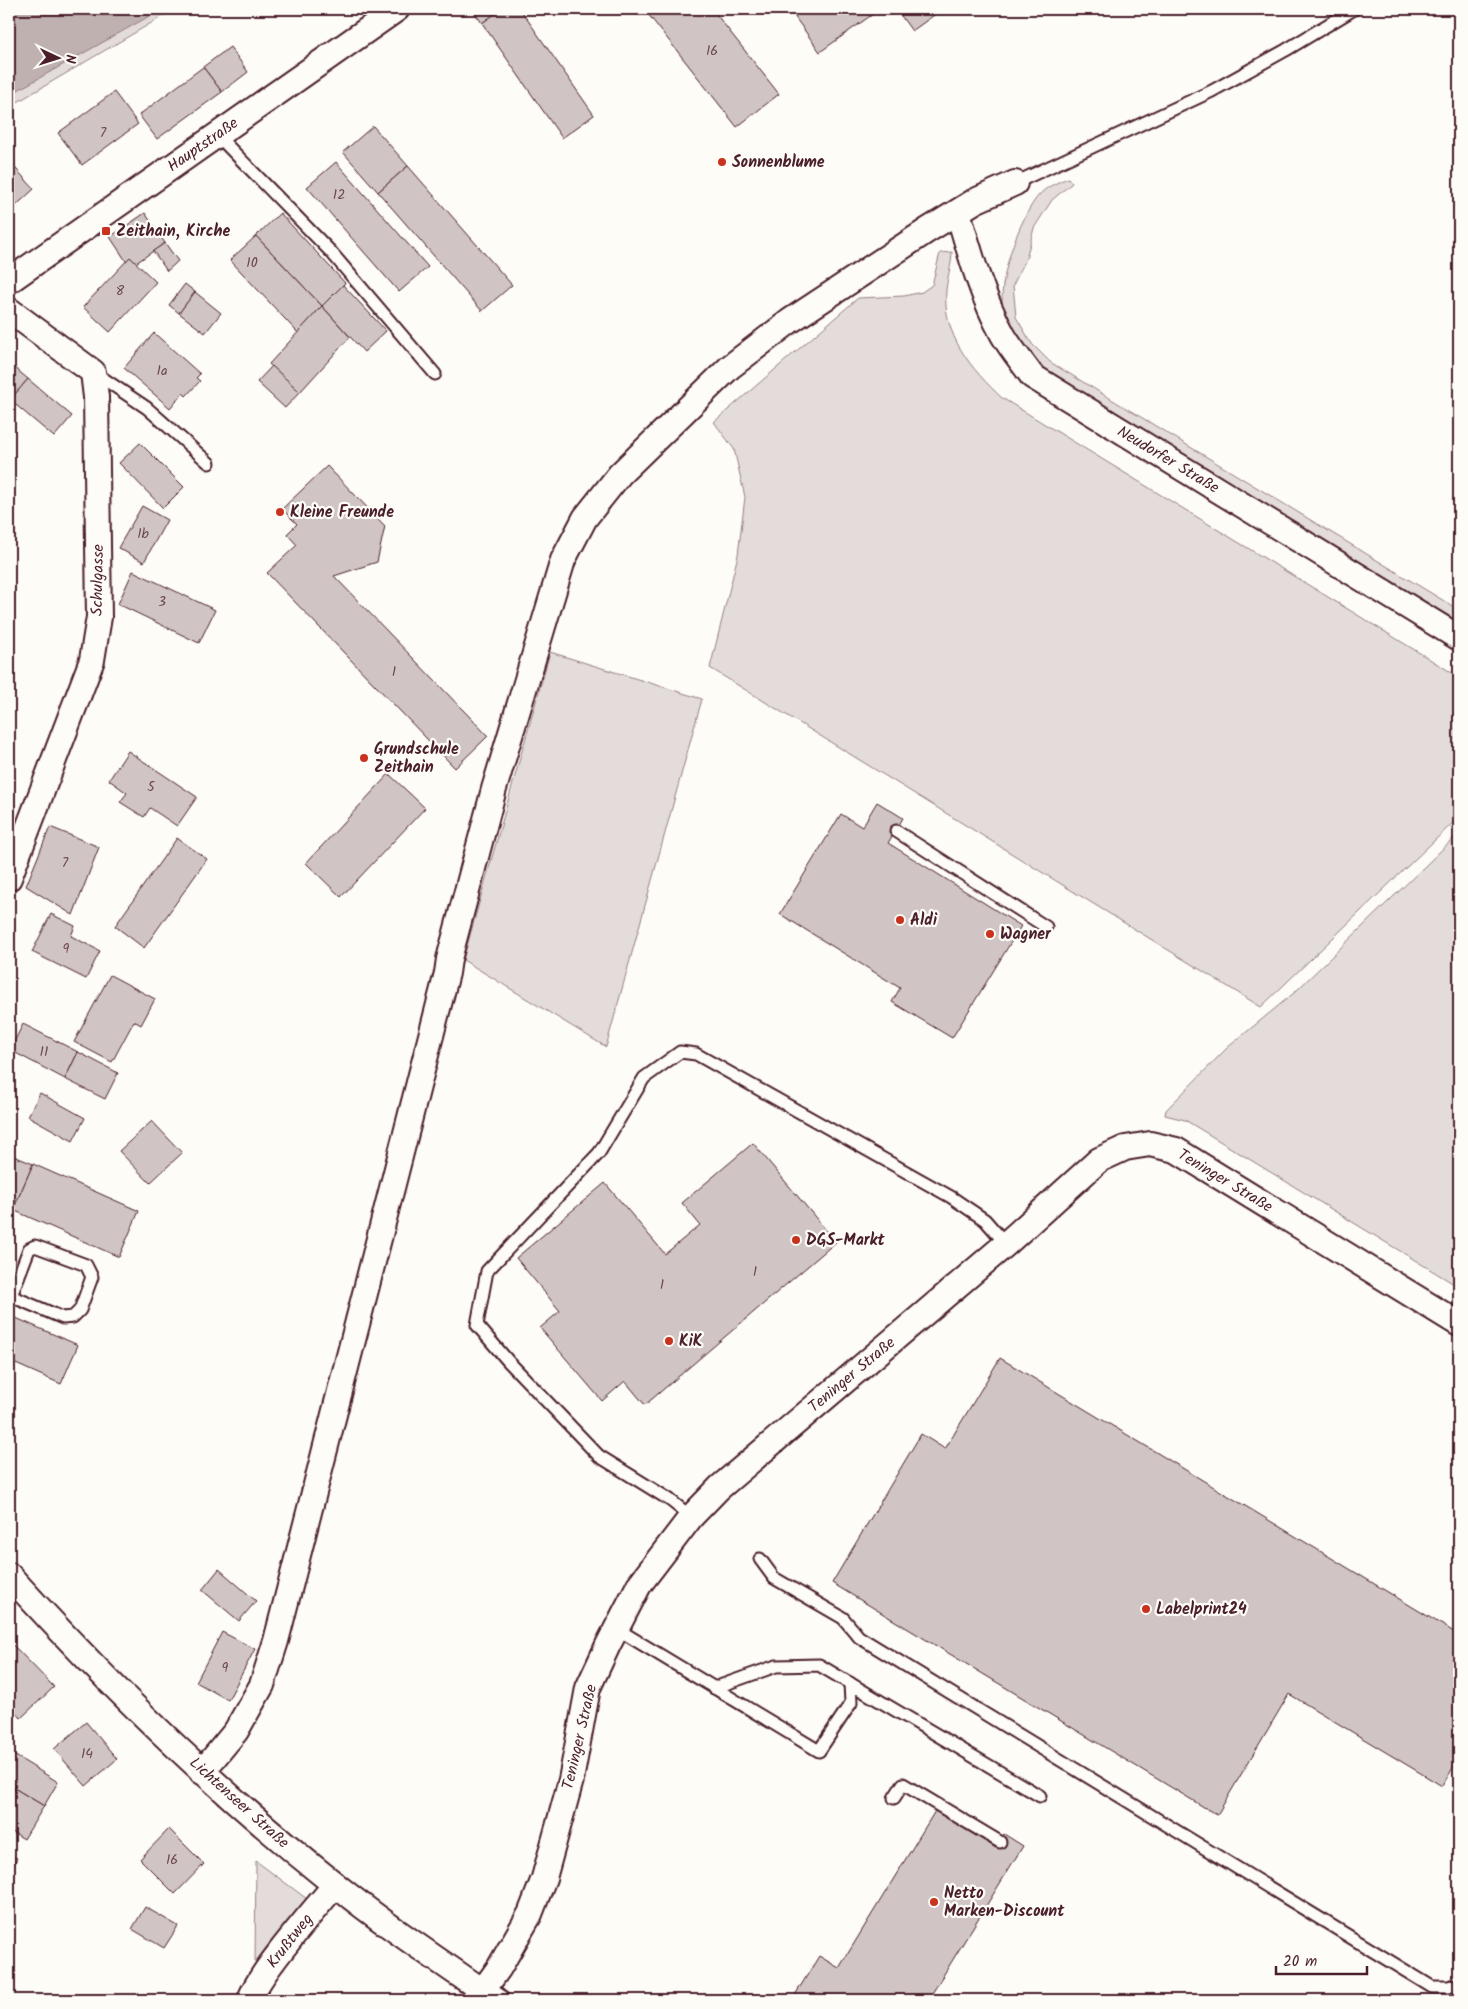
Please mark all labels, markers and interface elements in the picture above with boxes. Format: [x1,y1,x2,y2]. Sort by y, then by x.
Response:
north arrow [32,32,82,82]
house number: 16 [706,40,718,62]
text: N [59,54,81,64]
street label: Hauptstraße [162,111,244,179]
house number: 7 [100,122,107,144]
place label: Sonnenblume [732,150,825,175]
marker: Sonnenblume [716,156,728,168]
house number: 12 [333,184,345,206]
place label: Zeithain, Kirche [116,219,230,244]
marker: Zeithain, Kirche [100,225,112,237]
house number: 10 [246,252,258,274]
house number: 8 [116,280,125,302]
house number: 1a [157,360,167,382]
street label: Neudorfer Straße [1112,420,1224,500]
place label: Kleine Freunde [290,500,394,525]
marker: Kleine Freunde [274,506,286,518]
house number: 1b [137,523,150,545]
street label: Schulgasse [85,544,111,616]
house number: 3 [158,591,166,613]
house number: 1 [392,661,396,683]
place label: Grundschule Zeithain [374,737,459,780]
marker: Grundschule Zeithain [358,752,370,764]
house number: 5 [147,776,156,798]
house number: 7 [62,852,69,874]
place label: Aldi [910,908,938,933]
marker: Aldi [894,914,906,926]
place label: Wagner [1000,922,1052,947]
marker: Wagner [984,928,996,940]
house number: 9 [63,938,70,960]
house number: 11 [40,1041,48,1063]
street label: Teninger Straße [1173,1143,1277,1219]
place label: DGS-Markt [806,1228,885,1253]
marker: DGS-Markt [790,1234,802,1246]
house number: 1 [753,1261,757,1283]
house number: 1 [660,1274,664,1296]
place label: KiK [679,1329,703,1354]
street label: Teninger Straße [803,1331,901,1419]
marker: KiK [663,1335,675,1347]
place label: Labelprint24 [1156,1597,1247,1622]
marker: Labelprint24 [1140,1603,1152,1615]
house number: 9 [222,1657,229,1679]
street label: Teninger Straße [556,1682,604,1792]
house number: 14 [81,1743,93,1765]
street label: Lichtenseer Straße [183,1751,295,1855]
house number: 16 [166,1849,178,1871]
place label: Netto Marken-Discount [944,1881,1065,1924]
marker: Netto Marken-Discount [928,1896,940,1908]
street label: Krußtweg [261,1908,319,1974]
scale bar [1276,1944,1367,1976]
text: 20 m [1283,1950,1317,1974]

